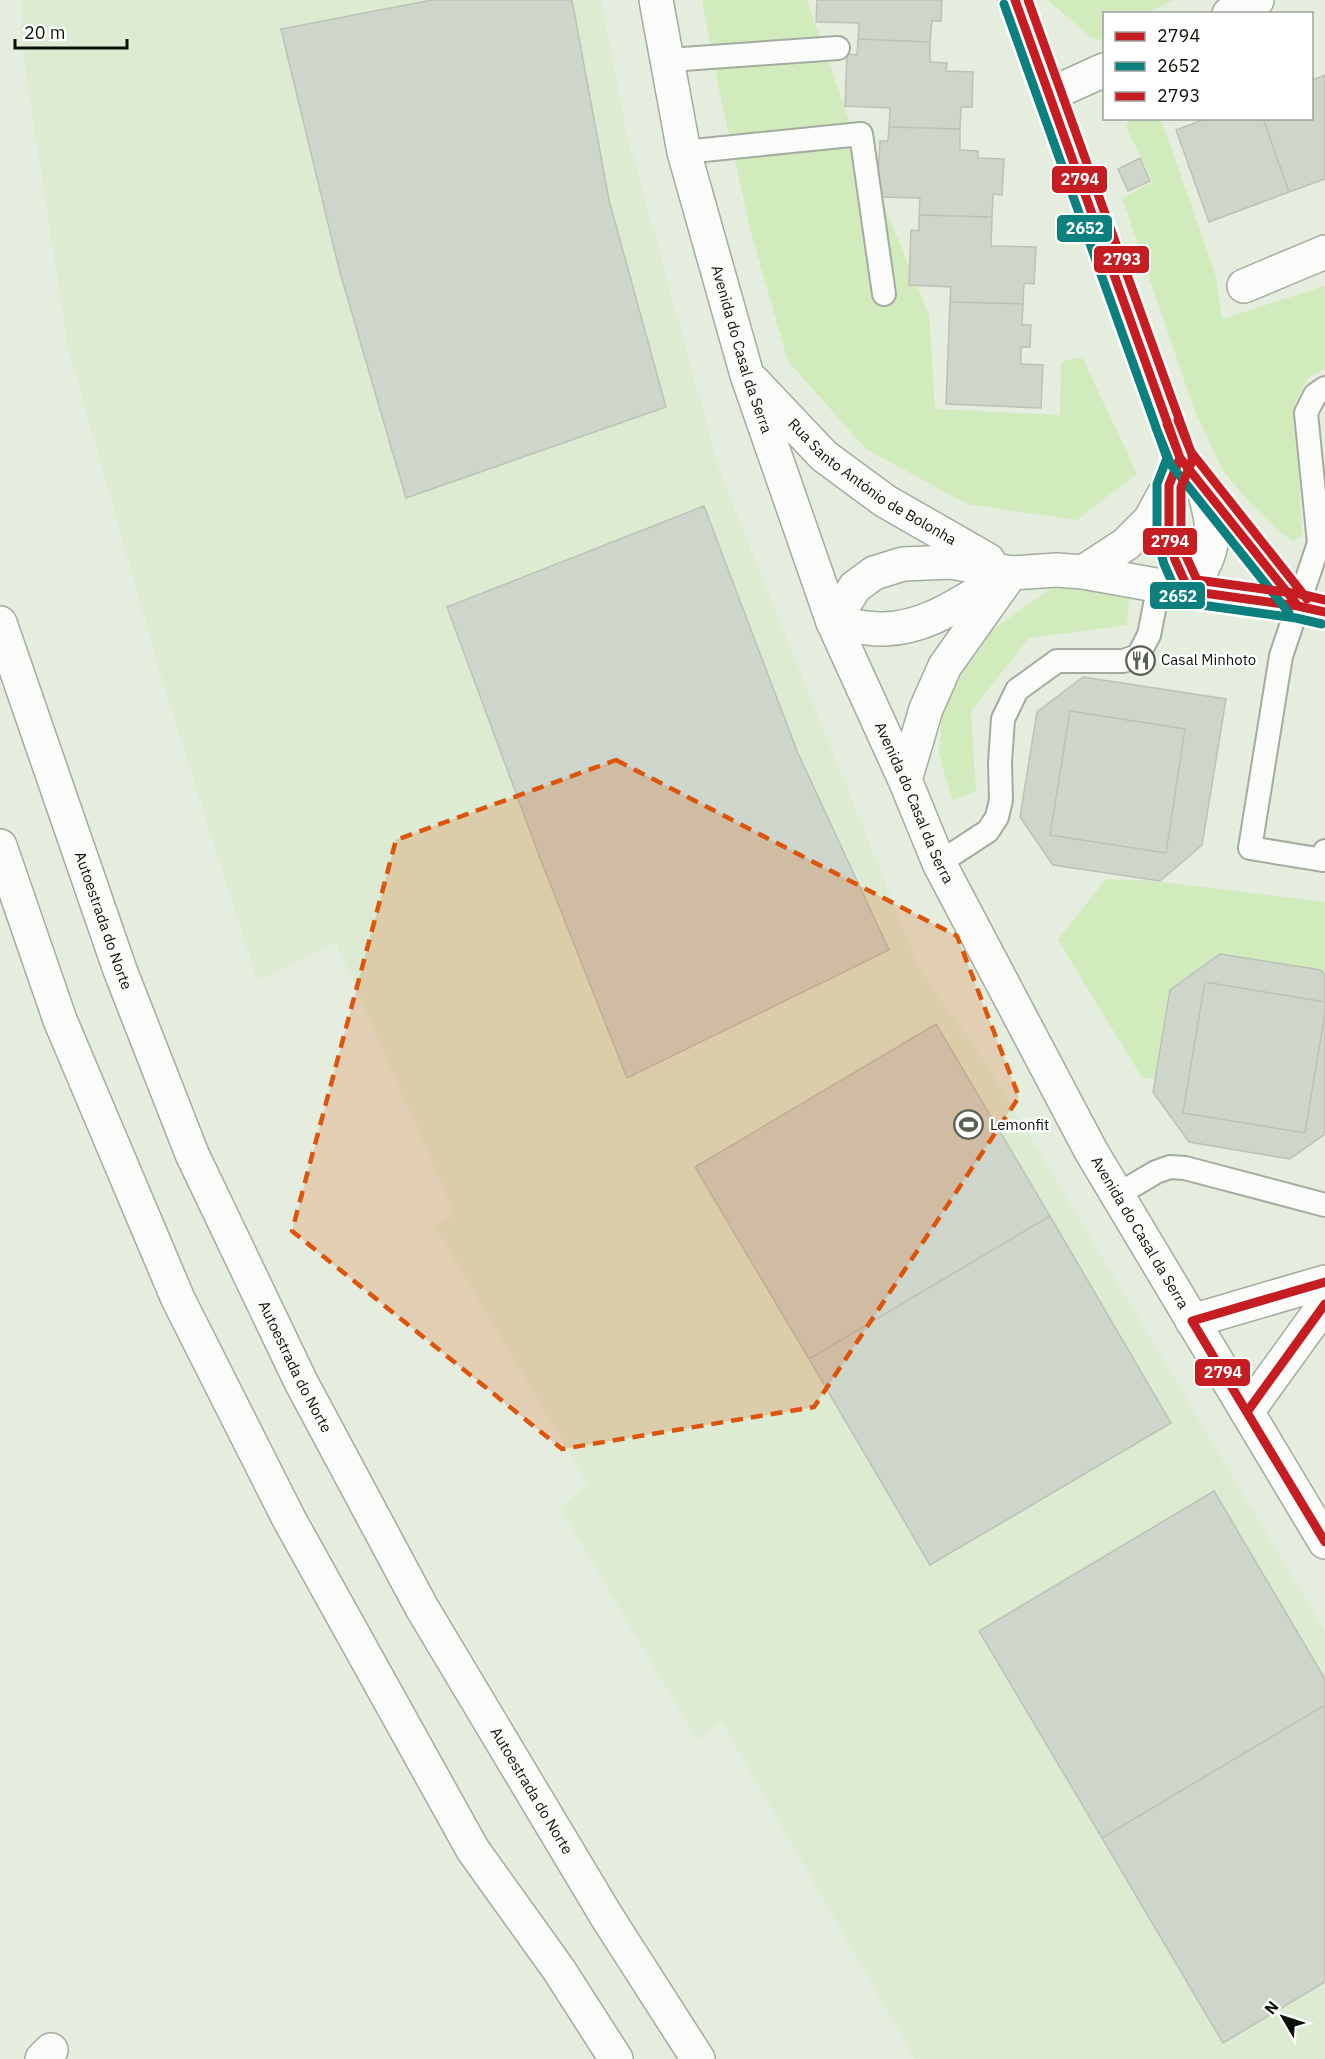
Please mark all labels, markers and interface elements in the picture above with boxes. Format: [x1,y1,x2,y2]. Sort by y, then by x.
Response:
scale bar [15,12,128,50]
legend [1103,12,1313,120]
text: 20 m [24,21,66,44]
text: 2794 [1157,24,1200,47]
text: 2652 [1157,54,1200,77]
text: 2793 [1157,84,1200,107]
line badge: 2794 [1051,165,1108,194]
text: 2794 [1061,169,1100,189]
line badge: 2652 [1056,214,1113,243]
text: 2652 [1066,218,1104,238]
line badge: 2793 [1093,245,1150,274]
text: 2793 [1103,249,1141,269]
street label: Avenida do Casal da Serra [707,263,777,436]
street label: Rua Santo António de Bolonha [784,414,960,549]
line badge: 2794 [1142,527,1198,556]
text: 2794 [1151,531,1190,551]
line badge: 2652 [1149,581,1206,610]
text: 2652 [1159,586,1197,606]
restaurant icon: Casal Minhoto [1124,644,1156,676]
place label: Casal Minhoto [1161,650,1256,669]
street label: Avenida do Casal da Serra [871,719,958,887]
street label: Autoestrada do Norte [71,849,137,992]
sports icon: Lemonfit [953,1109,985,1141]
place label: Lemonfit [990,1115,1049,1134]
street label: Avenida do Casal da Serra [1087,1153,1193,1312]
street label: Autoestrada do Norte [255,1297,336,1436]
line badge: 2794 [1194,1358,1251,1387]
text: 2794 [1204,1362,1243,1382]
street label: Autoestrada do Norte [487,1724,577,1858]
north arrow [1253,1987,1313,2047]
text: N [1260,1997,1283,2018]

